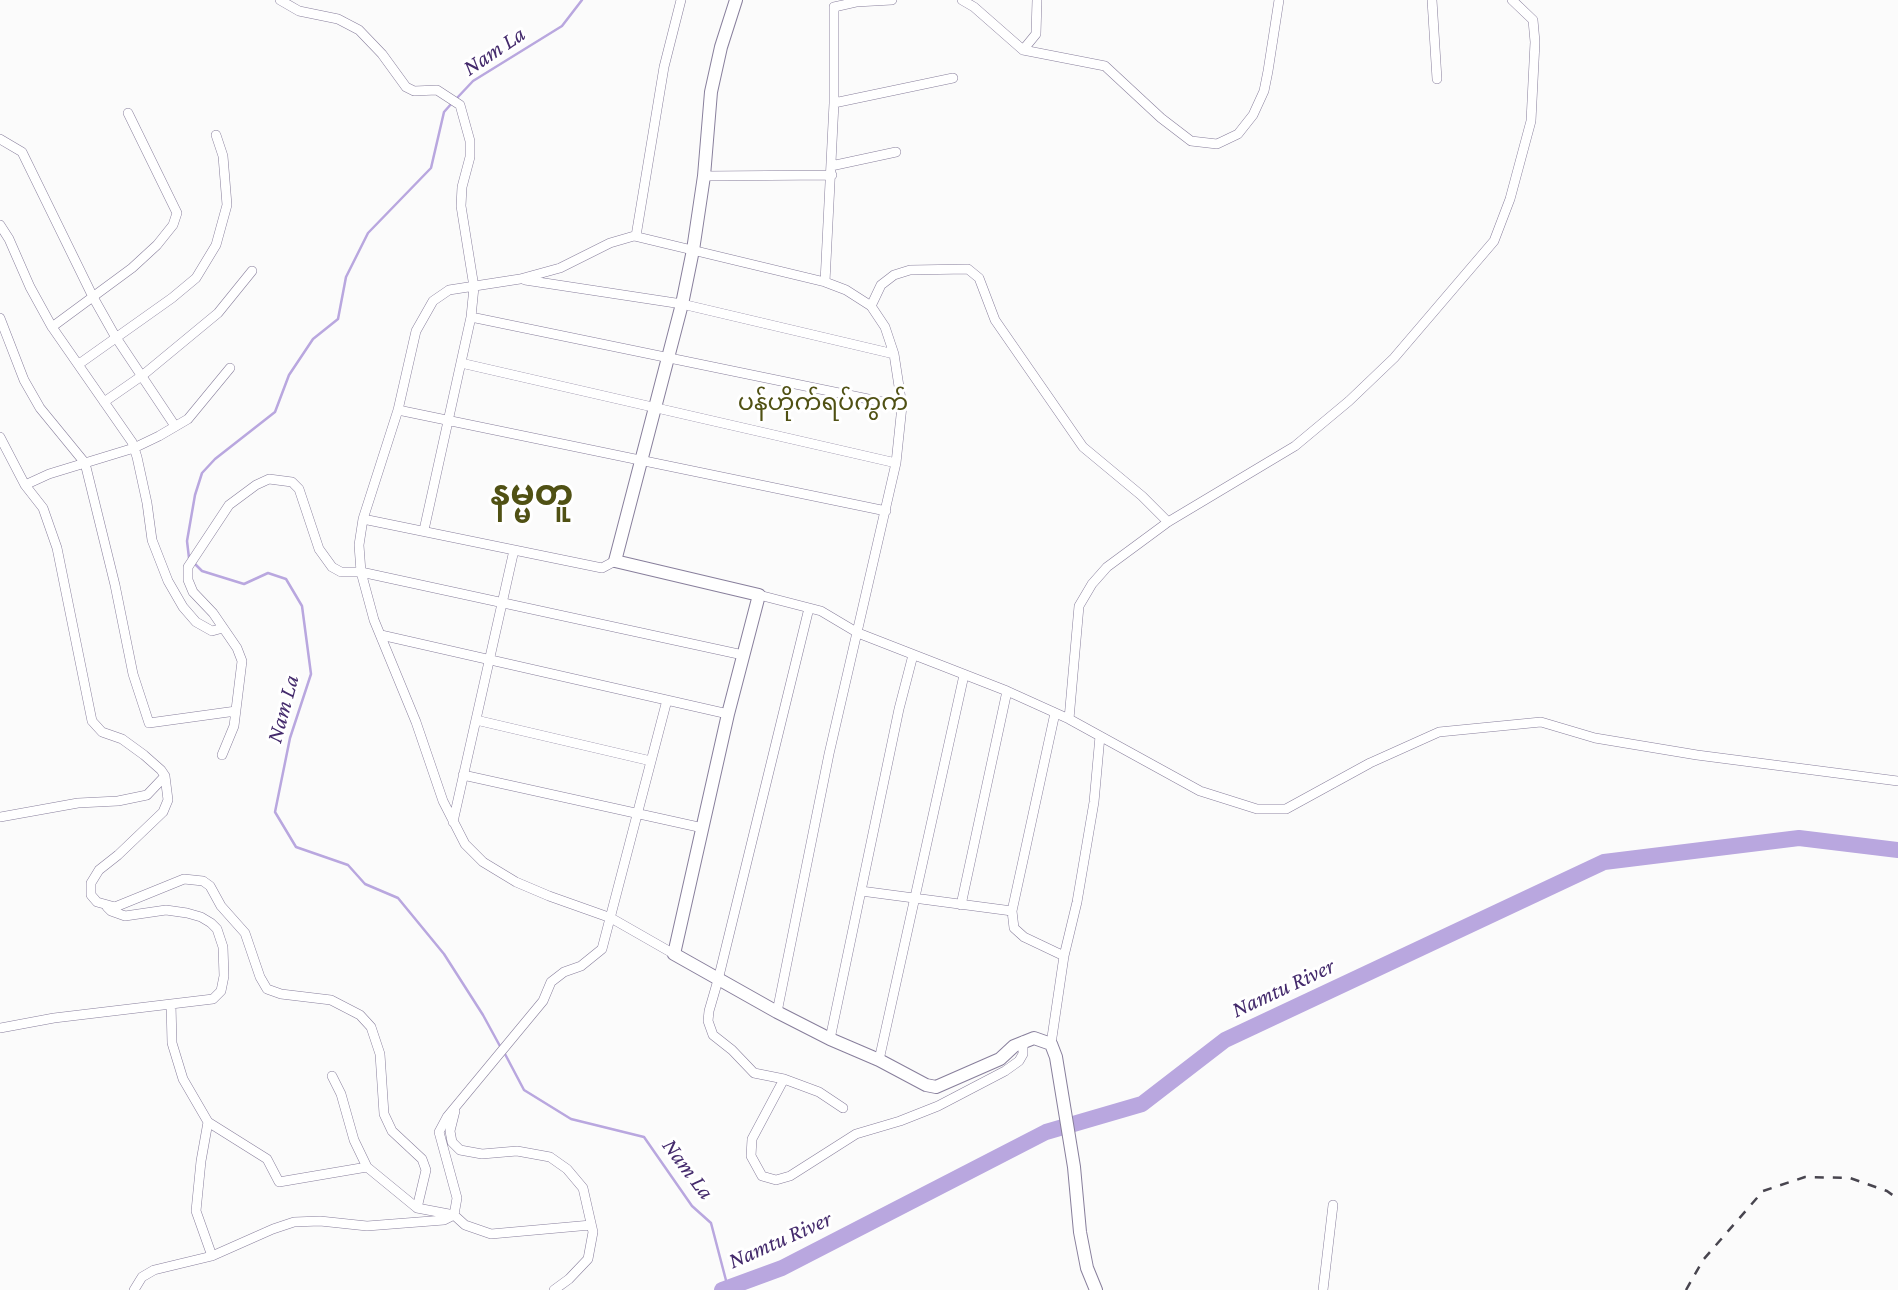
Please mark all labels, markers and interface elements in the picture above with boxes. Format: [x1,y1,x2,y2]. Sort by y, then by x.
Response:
water label: Nam La [458,20,530,82]
district label: ပန်ဟိုက်ရပ်ကွက် [738,389,908,417]
district label: နမ္မတူ [491,473,573,515]
water label: Nam La [261,672,305,746]
water label: Namtu River [1227,952,1339,1024]
water label: Nam La [656,1133,720,1205]
water label: Namtu River [724,1205,836,1275]

